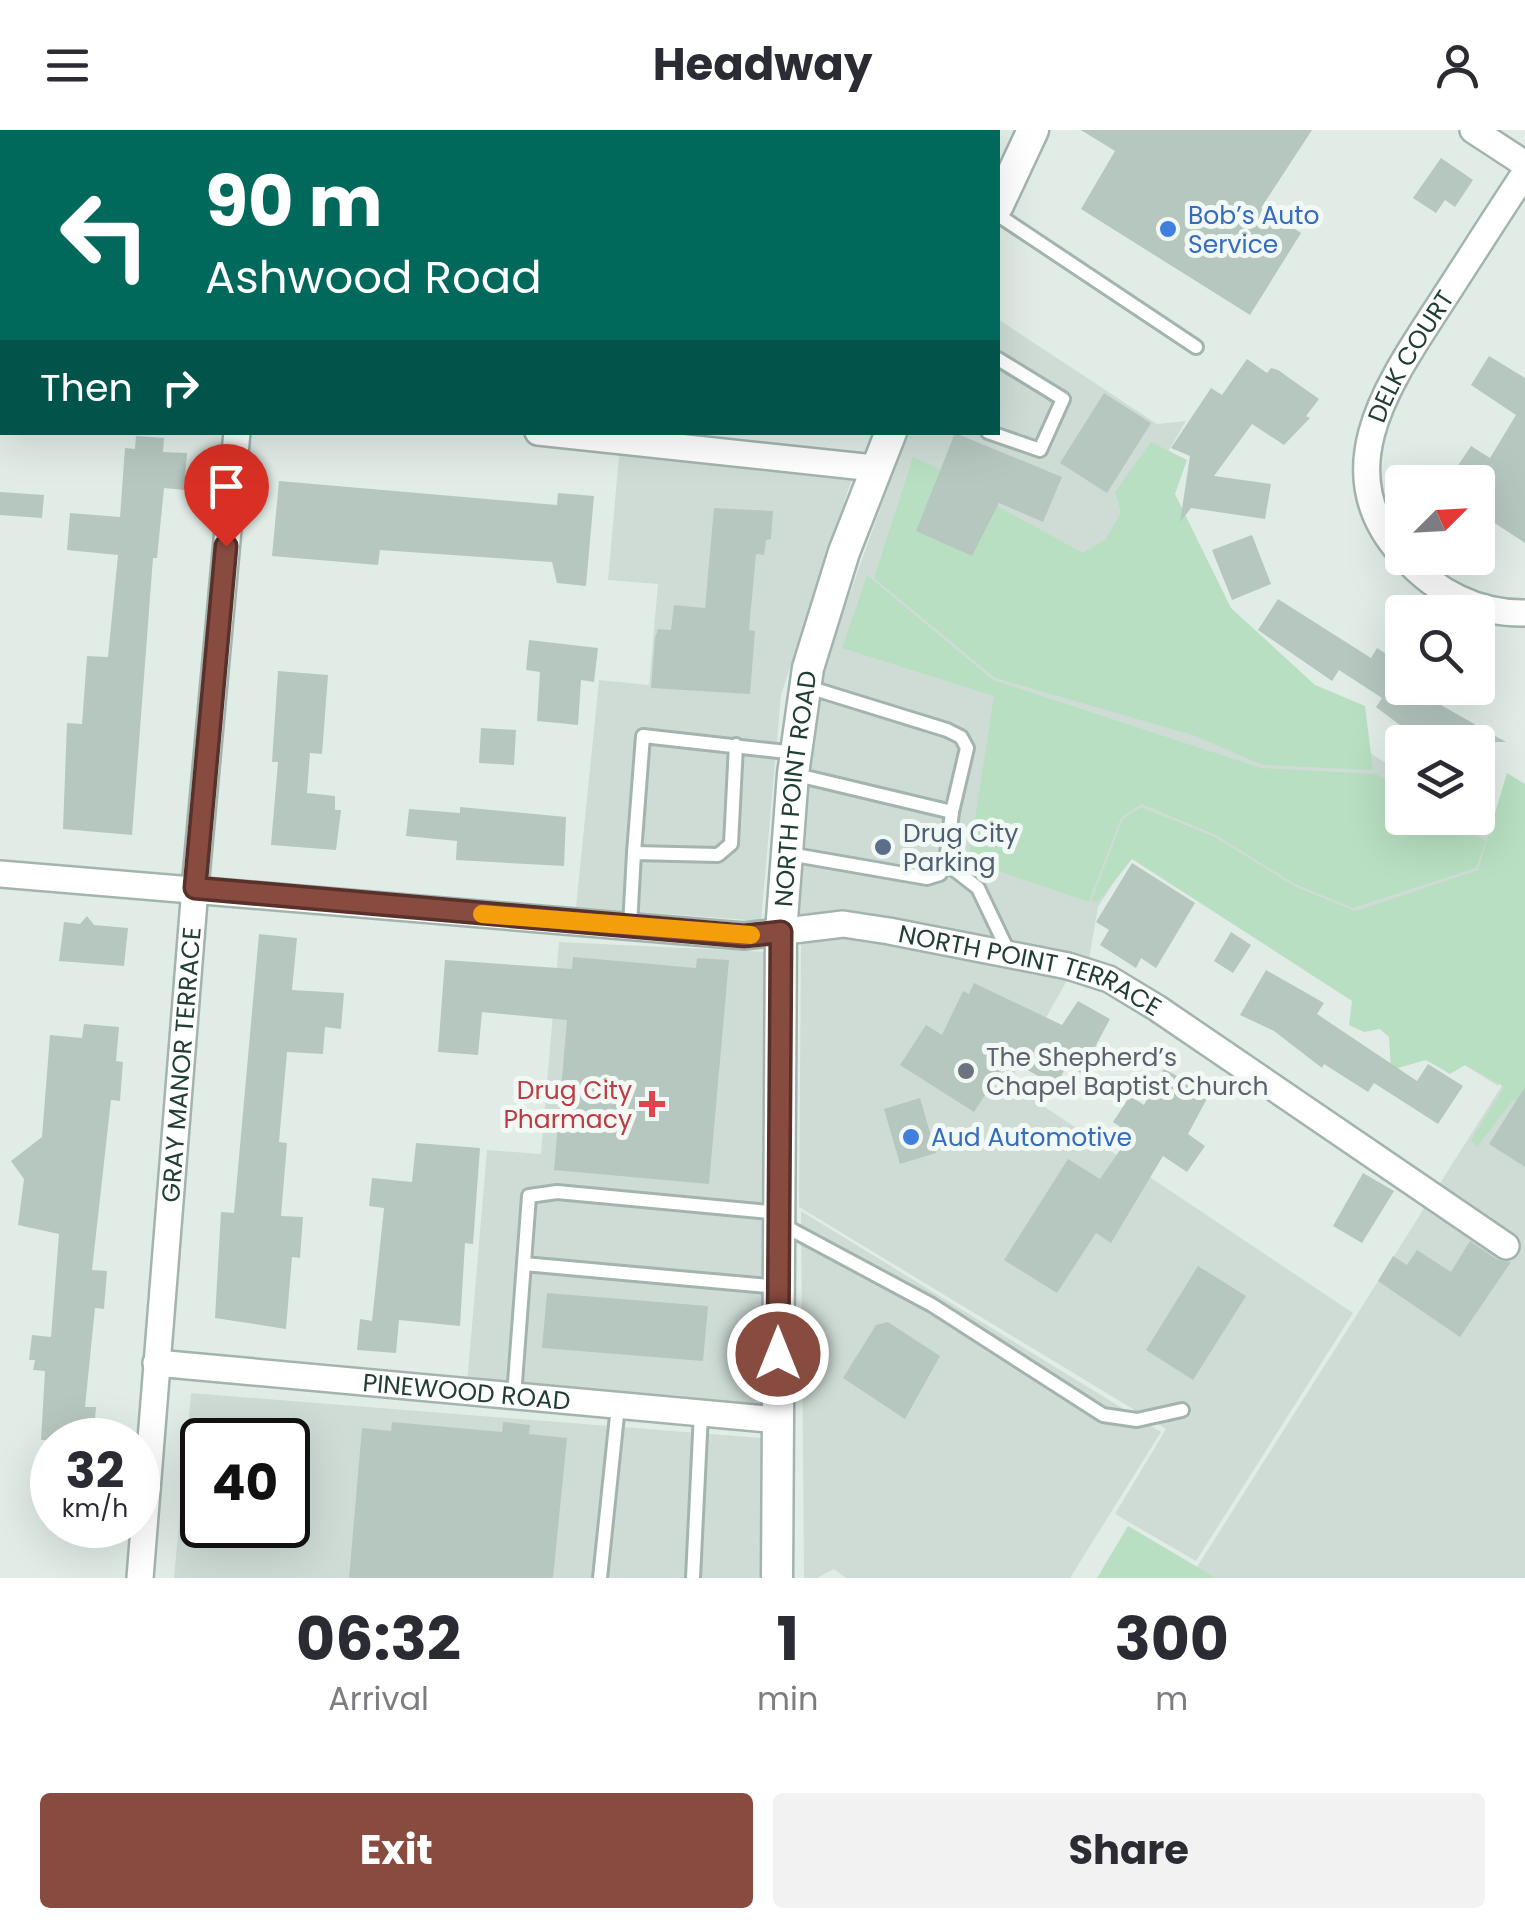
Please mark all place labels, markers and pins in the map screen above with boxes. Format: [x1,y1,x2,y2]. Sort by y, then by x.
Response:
place label: Bob’s Auto Service [1188,198,1319,262]
marker: Bob’s Auto Service [1157,218,1179,240]
pin [184,444,269,547]
place label: Drug City Parking [903,816,1018,880]
marker: Drug City Parking [872,836,894,858]
place label: The Shepherd’s Chapel Baptist Church [986,1040,1268,1104]
marker: The Shepherd’s Chapel Baptist Church [955,1060,977,1082]
place label: Drug City Pharmacy [503,1073,632,1137]
marker: Drug City Pharmacy [641,1093,663,1115]
place label: Aud Automotive [931,1120,1132,1155]
marker: Aud Automotive [900,1126,922,1148]

